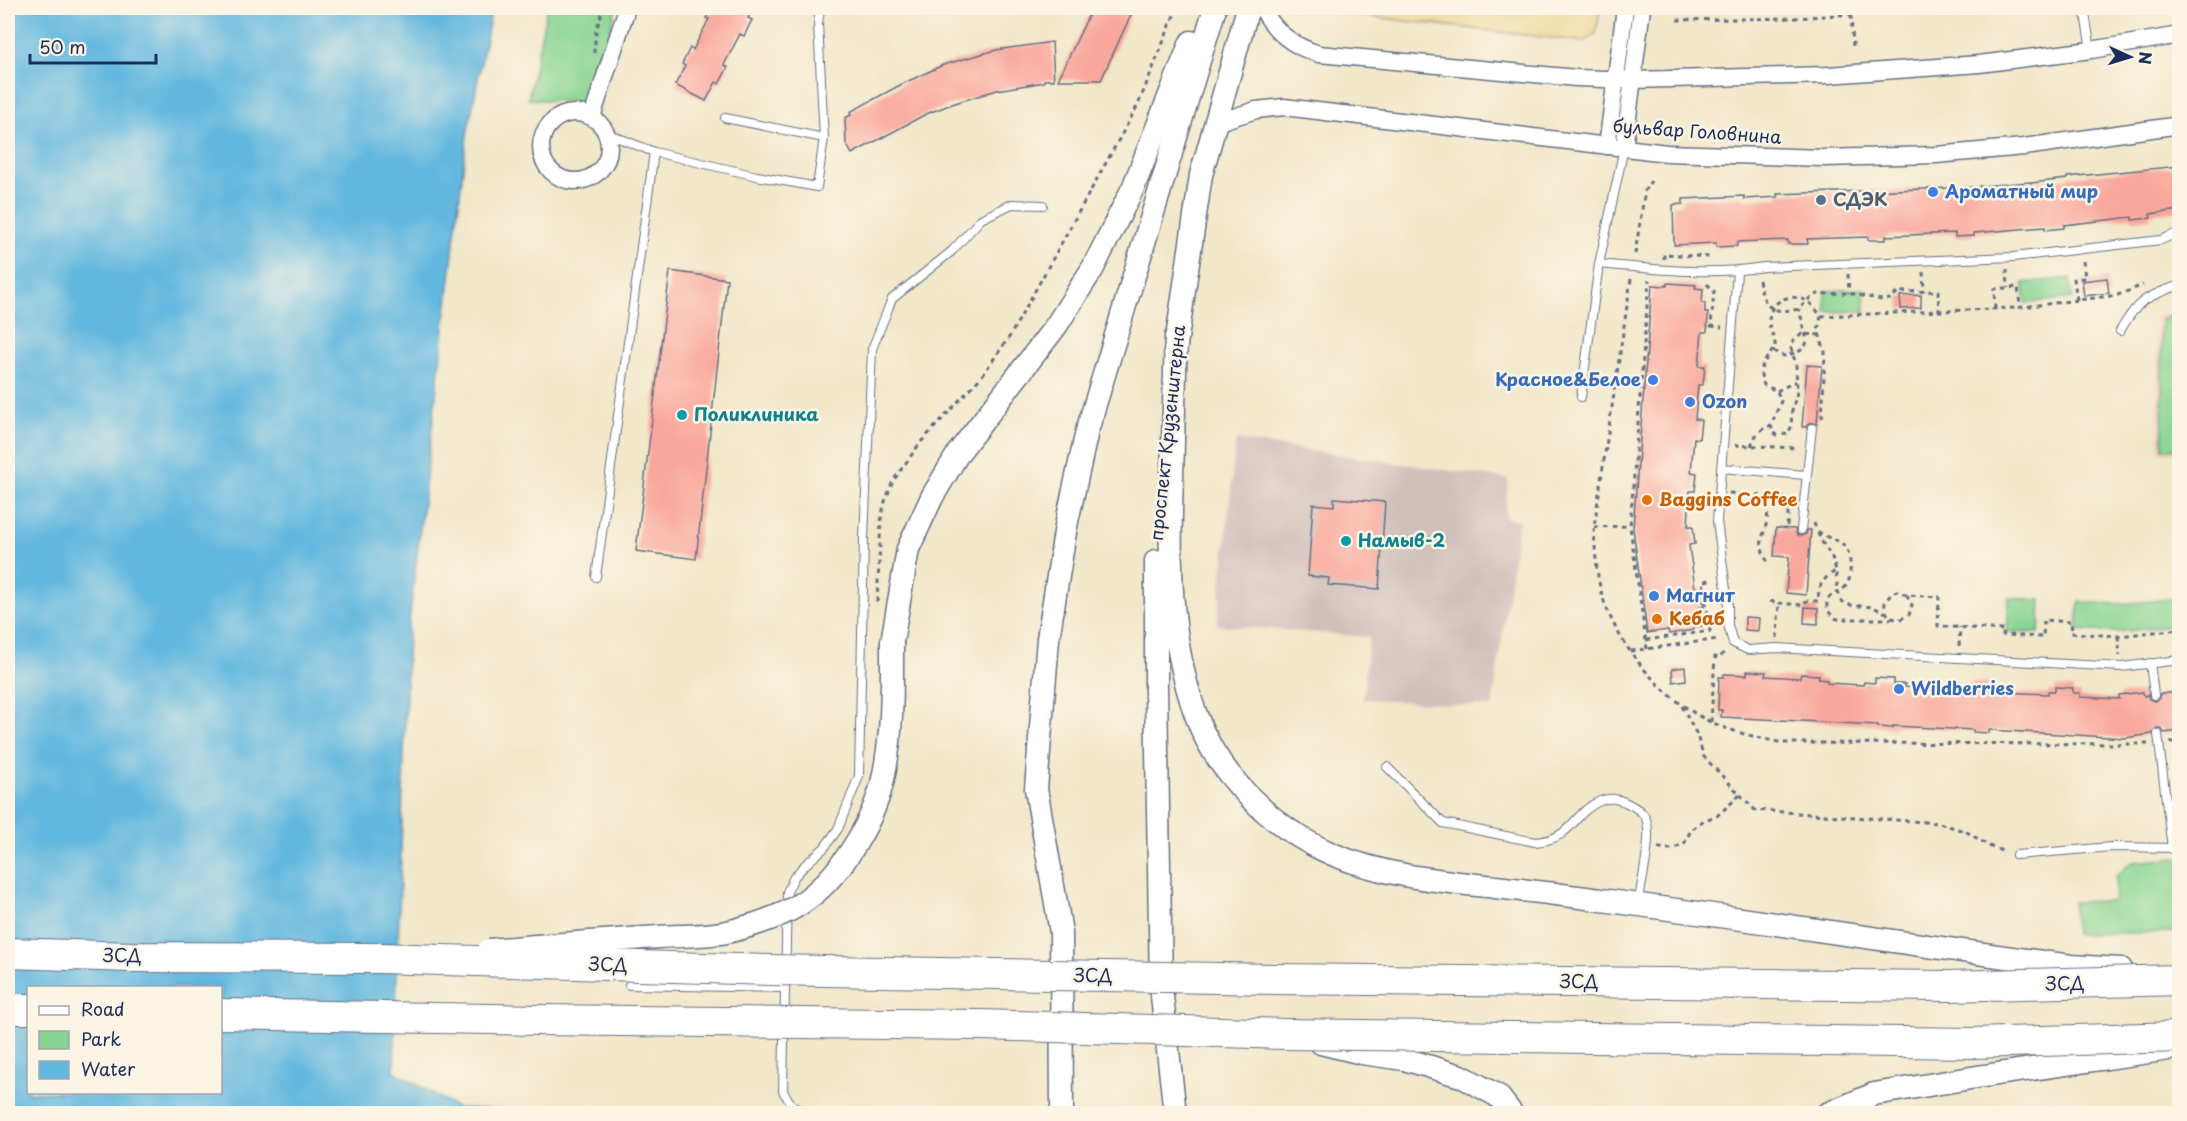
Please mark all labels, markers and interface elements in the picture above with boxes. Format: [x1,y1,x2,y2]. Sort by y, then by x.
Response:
scale bar [30,27,156,65]
north arrow [2100,27,2160,87]
text: 50 m [39,33,86,60]
text: N [2134,51,2158,65]
street label: бульвар Головнина [1612,111,1783,150]
place label: Ароматный мир [1944,177,2098,204]
place label: СДЭК [1833,185,1888,212]
marker: Ароматный мир [1926,185,1940,199]
marker: СДЭК [1814,193,1828,207]
street label: проспект Крузенштерна [1142,323,1191,542]
place label: Красное&Белое [1495,365,1641,392]
marker: Красное&Белое [1646,373,1660,387]
place label: Ozon [1702,387,1747,414]
marker: Ozon [1683,395,1697,409]
place label: Поликлиника [694,400,819,427]
marker: Поликлиника [675,408,689,422]
place label: Baggins Coffee [1659,485,1798,512]
marker: Baggins Coffee [1640,493,1654,507]
place label: Намыв-2 [1358,526,1446,553]
marker: Намыв-2 [1339,534,1353,548]
place label: Магнит [1666,581,1735,608]
marker: Магнит [1647,589,1661,603]
place label: Кебаб [1669,604,1725,631]
marker: Кебаб [1650,612,1664,626]
place label: Wildberries [1911,674,2014,701]
marker: Wildberries [1892,682,1906,696]
street label: ЗСД [102,941,142,968]
street label: ЗСД [588,949,628,978]
street label: ЗСД [1073,961,1113,988]
street label: ЗСД [1559,967,1599,994]
street label: ЗСД [2045,969,2085,996]
legend [27,986,222,1094]
text: Road [81,995,125,1022]
text: Park [81,1025,121,1052]
text: Water [81,1055,136,1082]

